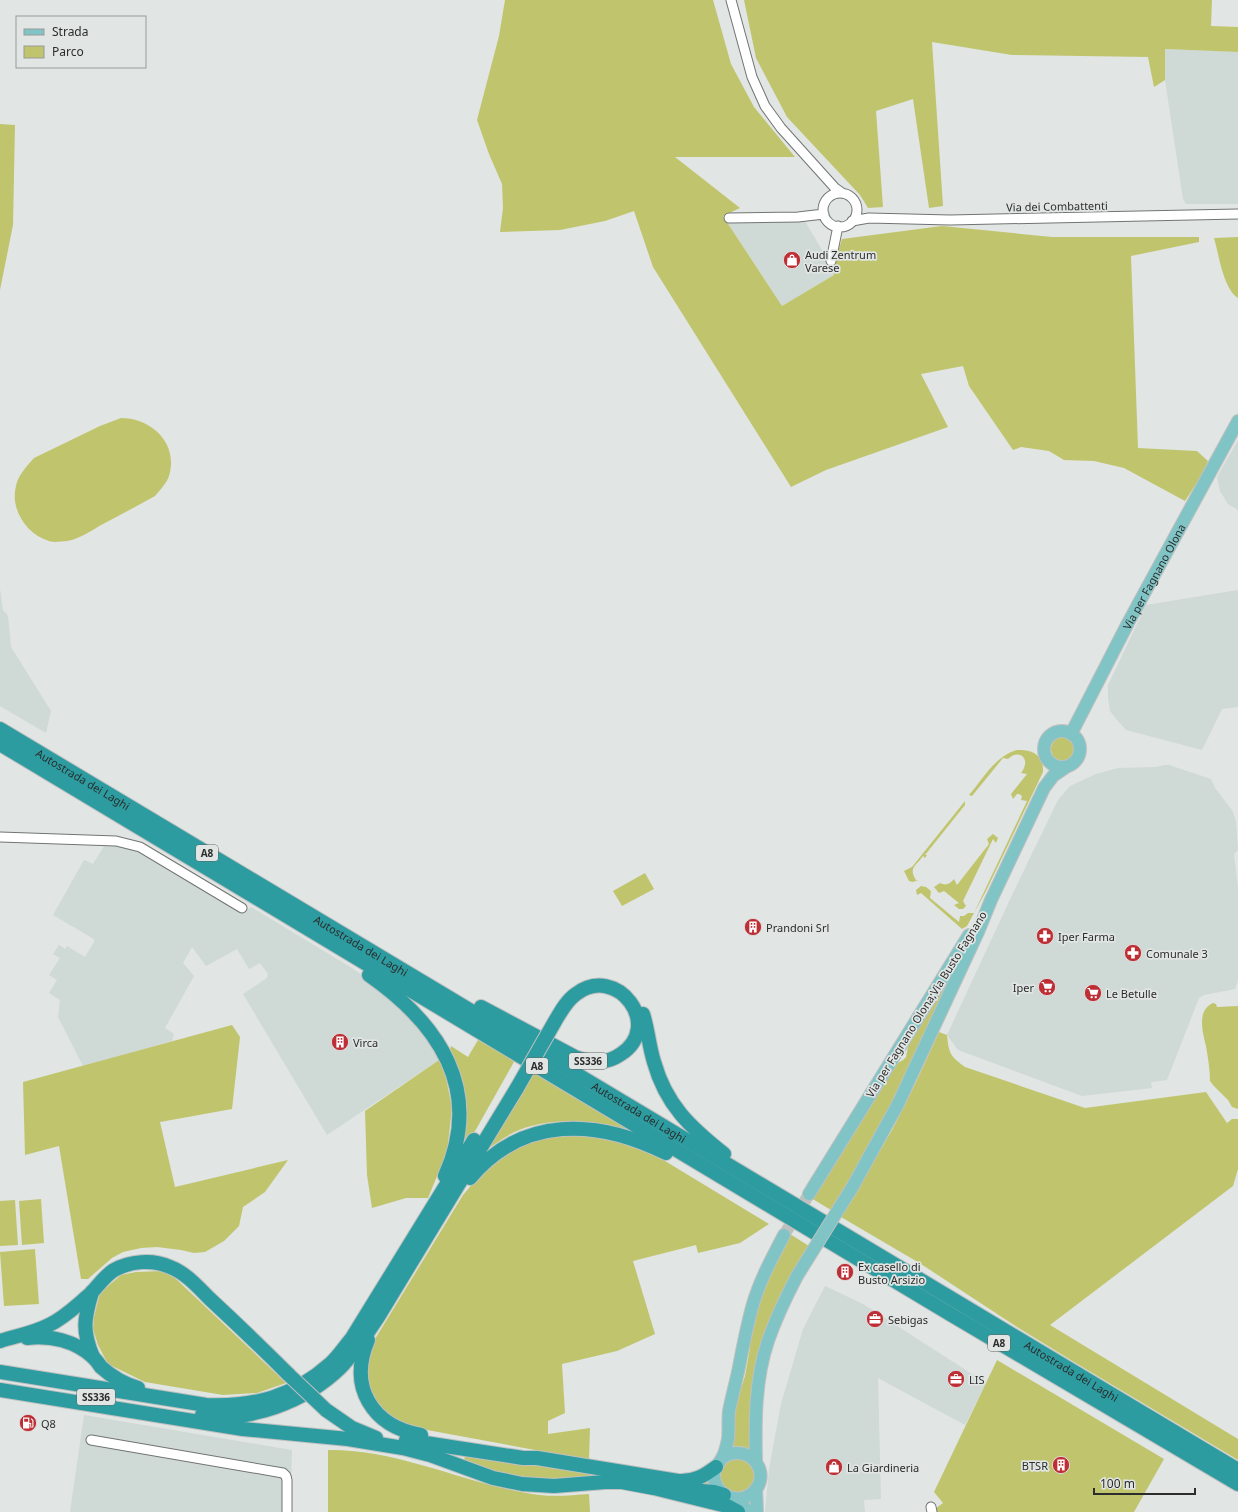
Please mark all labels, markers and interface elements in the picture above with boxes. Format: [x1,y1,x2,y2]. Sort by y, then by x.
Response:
legend [16,16,146,68]
text: Strada [52,23,88,40]
text: Parco [52,43,84,60]
street label: Via dei Combattenti [1006,198,1108,214]
place label: Audi Zentrum Varese [805,247,876,275]
shop icon: Audi Zentrum Varese [782,250,802,270]
street label: Via per Fagnano Olona [1119,521,1188,632]
street label: Autostrada dei Laghi [33,745,133,813]
road number: A8 [196,845,218,861]
street label: Via per Fagnano Olona;Via Busto Fagnano [862,908,990,1100]
street label: Autostrada dei Laghi [311,911,411,979]
building icon: Prandoni Srl [743,917,763,937]
place label: Prandoni Srl [766,920,829,935]
pharmacy icon: Iper Farma [1035,926,1055,946]
place label: Iper Farma [1058,929,1115,944]
pharmacy icon: Comunale 3 [1123,943,1143,963]
place label: Comunale 3 [1146,946,1208,961]
supermarket icon: Iper [1037,977,1057,997]
place label: Iper [1013,980,1034,995]
supermarket icon: Le Betulle [1083,983,1103,1003]
place label: Le Betulle [1106,986,1157,1001]
building icon: Virca [330,1032,350,1052]
place label: Virca [353,1035,378,1050]
road number: SS336 [569,1053,607,1069]
road number: A8 [526,1058,548,1074]
street label: Autostrada dei Laghi [589,1078,689,1146]
place label: Ex casello di Busto Arsizio [858,1259,925,1287]
building icon: Ex casello di Busto Arsizio [835,1262,855,1282]
office icon: Sebigas [865,1309,885,1329]
place label: Sebigas [888,1312,928,1327]
road number: A8 [988,1335,1010,1351]
street label: Autostrada dei Laghi [1022,1337,1122,1404]
office icon: LIS [946,1369,966,1389]
place label: LIS [969,1372,985,1387]
road number: SS336 [77,1389,115,1405]
fuel station icon: Q8 [18,1413,38,1433]
place label: Q8 [41,1416,56,1431]
building icon: BTSR [1051,1455,1071,1475]
shop icon: La Giardineria [824,1457,844,1477]
place label: BTSR [1022,1458,1048,1473]
place label: La Giardineria [847,1460,919,1475]
scale bar [1094,1470,1195,1496]
text: 100 m [1100,1475,1135,1492]

